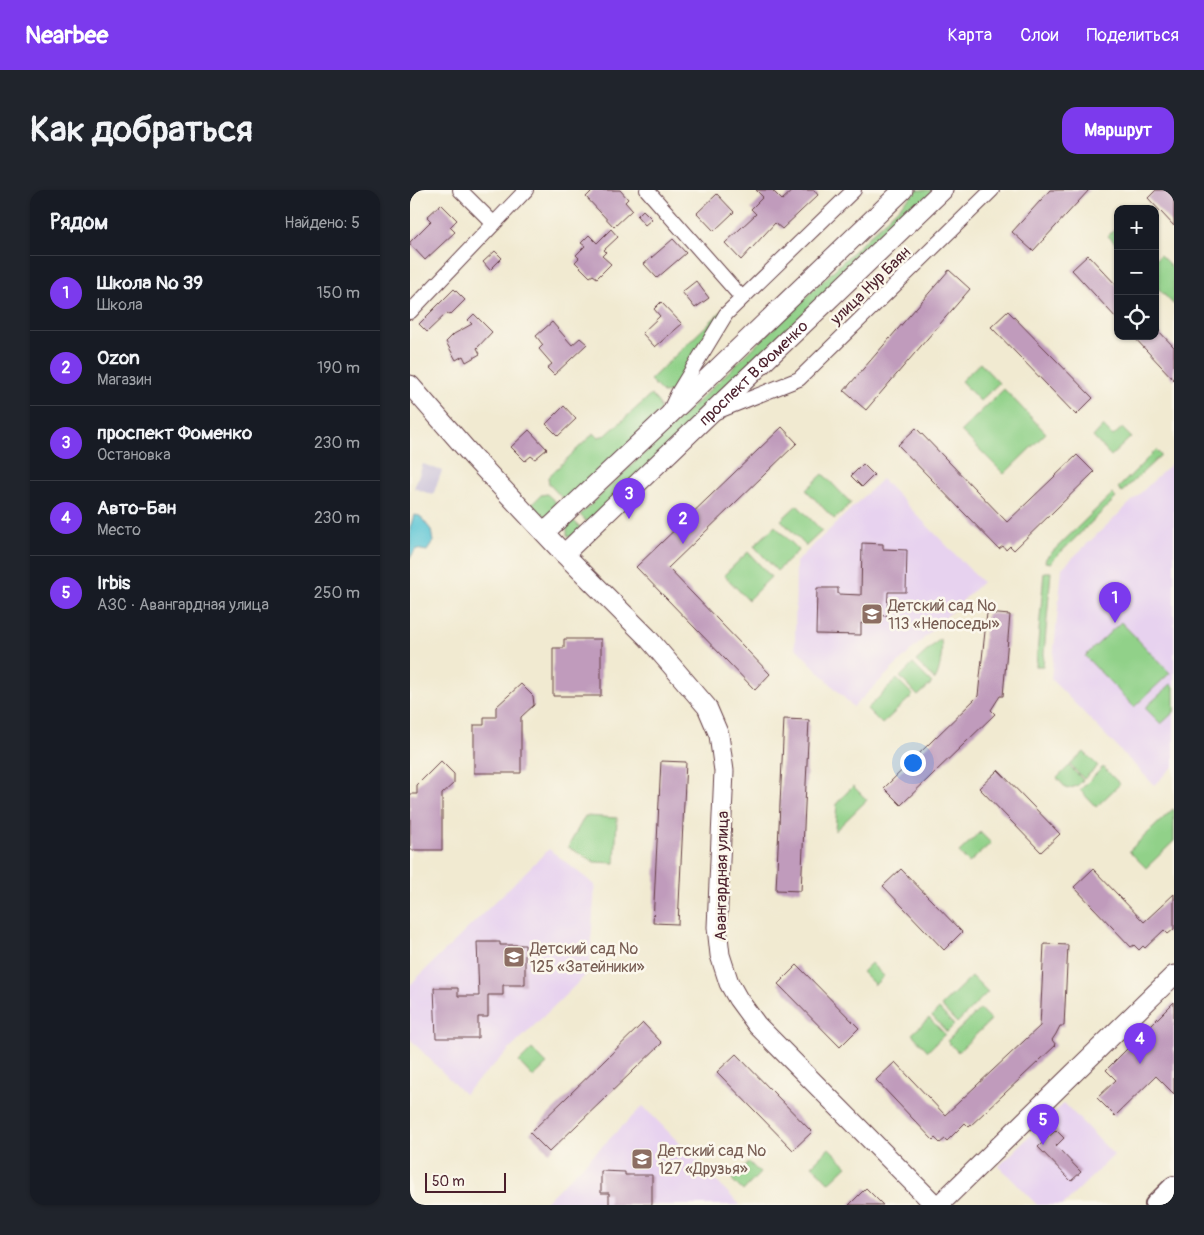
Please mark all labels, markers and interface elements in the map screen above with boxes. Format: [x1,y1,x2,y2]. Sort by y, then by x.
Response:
text: Nearbee [25,21,108,50]
text: Карта [948,24,992,47]
text: Слои [1020,24,1058,47]
text: Поделиться [1086,24,1179,47]
button: Маршрут [1062,107,1174,154]
text: Как добраться [30,108,253,152]
map controls [1114,205,1159,340]
button: + [1114,205,1159,250]
text: Рядом [50,209,108,236]
text: Найдено: 5 [284,213,360,233]
street label: улица Нур Баян [826,242,915,330]
button: − [1114,250,1159,295]
text: Школа № 39 [97,271,203,295]
text: 1 [63,283,69,303]
text: 150 m [316,283,360,303]
text: Школа [97,295,143,315]
button: locate [1114,295,1159,340]
street label: проспект В.Фоменко [695,316,813,430]
text: Ozon [97,346,140,370]
text: 2 [62,358,70,378]
text: 190 m [317,358,360,378]
text: Магазин [97,370,152,390]
text: проспект Фоменко [97,421,252,445]
text: 3 [62,433,70,453]
text: 230 m [314,433,360,453]
text: Остановка [97,445,171,465]
pin: 3 [613,478,645,519]
text: Авто-Бан [97,496,176,520]
pin: 2 [667,503,699,544]
text: 4 [61,508,71,528]
text: 230 m [314,508,360,528]
text: Место [97,520,141,540]
text: Irbis [97,571,130,595]
pin: 1 [1099,582,1131,623]
text: 5 [62,583,70,603]
text: 250 m [314,583,360,603]
text: АЗС · Авангардная улица [97,595,269,615]
place label: Детский сад № 113 «Непоседы» [887,596,1000,634]
school or university icon: Детский сад № 113 «Непоседы» [860,602,884,626]
your location [900,750,926,776]
street label: Авангардная улица [711,811,733,941]
place label: Детский сад № 125 «Затейники» [529,939,645,977]
school or university icon: Детский сад № 125 «Затейники» [502,945,526,969]
pin: 4 [1124,1023,1156,1064]
pin: 5 [1027,1104,1059,1145]
place label: Детский сад № 127 «Друзья» [657,1141,766,1179]
school or university icon: Детский сад № 127 «Друзья» [630,1147,654,1171]
scale bar [425,1170,506,1193]
text: 50 m [432,1173,465,1190]

